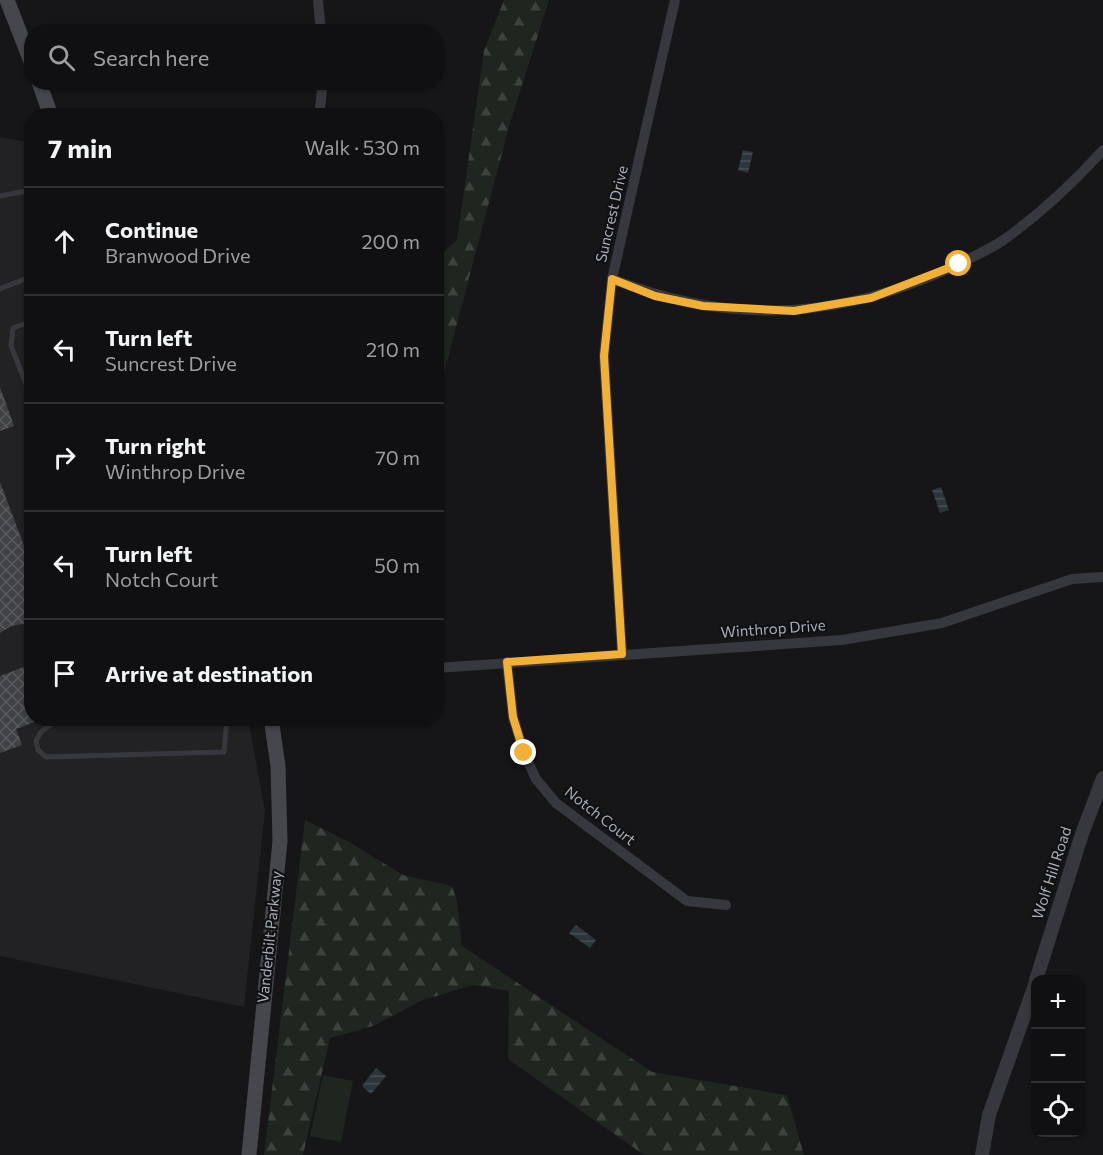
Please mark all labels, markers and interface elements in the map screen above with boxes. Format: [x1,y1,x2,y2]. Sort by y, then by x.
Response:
search box [24,24,444,90]
icon: search [45,41,78,74]
text: Search here [93,44,209,71]
text: 7 min [48,132,112,163]
text: Walk · 530 m [305,135,420,159]
street label: Suncrest Drive [591,164,631,264]
text: Continue [105,216,198,243]
icon: ahead [48,225,81,258]
text: 200 m [362,229,420,253]
text: Branwood Drive [105,243,251,267]
route start [945,250,971,276]
text: Turn left [105,324,192,351]
icon: left [48,333,81,366]
text: 210 m [366,337,420,361]
text: Suncrest Drive [105,351,237,375]
text: Turn right [105,432,206,459]
icon: right [48,441,81,474]
text: 70 m [375,445,420,469]
text: Winthrop Drive [105,459,245,483]
text: Turn left [105,540,192,567]
icon: left [48,549,81,582]
text: 50 m [374,553,420,577]
text: Notch Court [105,567,218,591]
street label: Winthrop Drive [720,615,826,641]
icon: arrive [48,657,81,690]
text: Arrive at destination [105,660,313,687]
route end [510,739,536,765]
street label: Notch Court [562,782,640,848]
street label: Wolf Hill Road [1028,824,1075,921]
street label: Vanderbilt Parkway [253,870,285,1004]
map controls [1031,975,1085,1137]
button: + [1031,975,1085,1029]
button: − [1031,1029,1085,1083]
button: locate [1031,1083,1085,1137]

